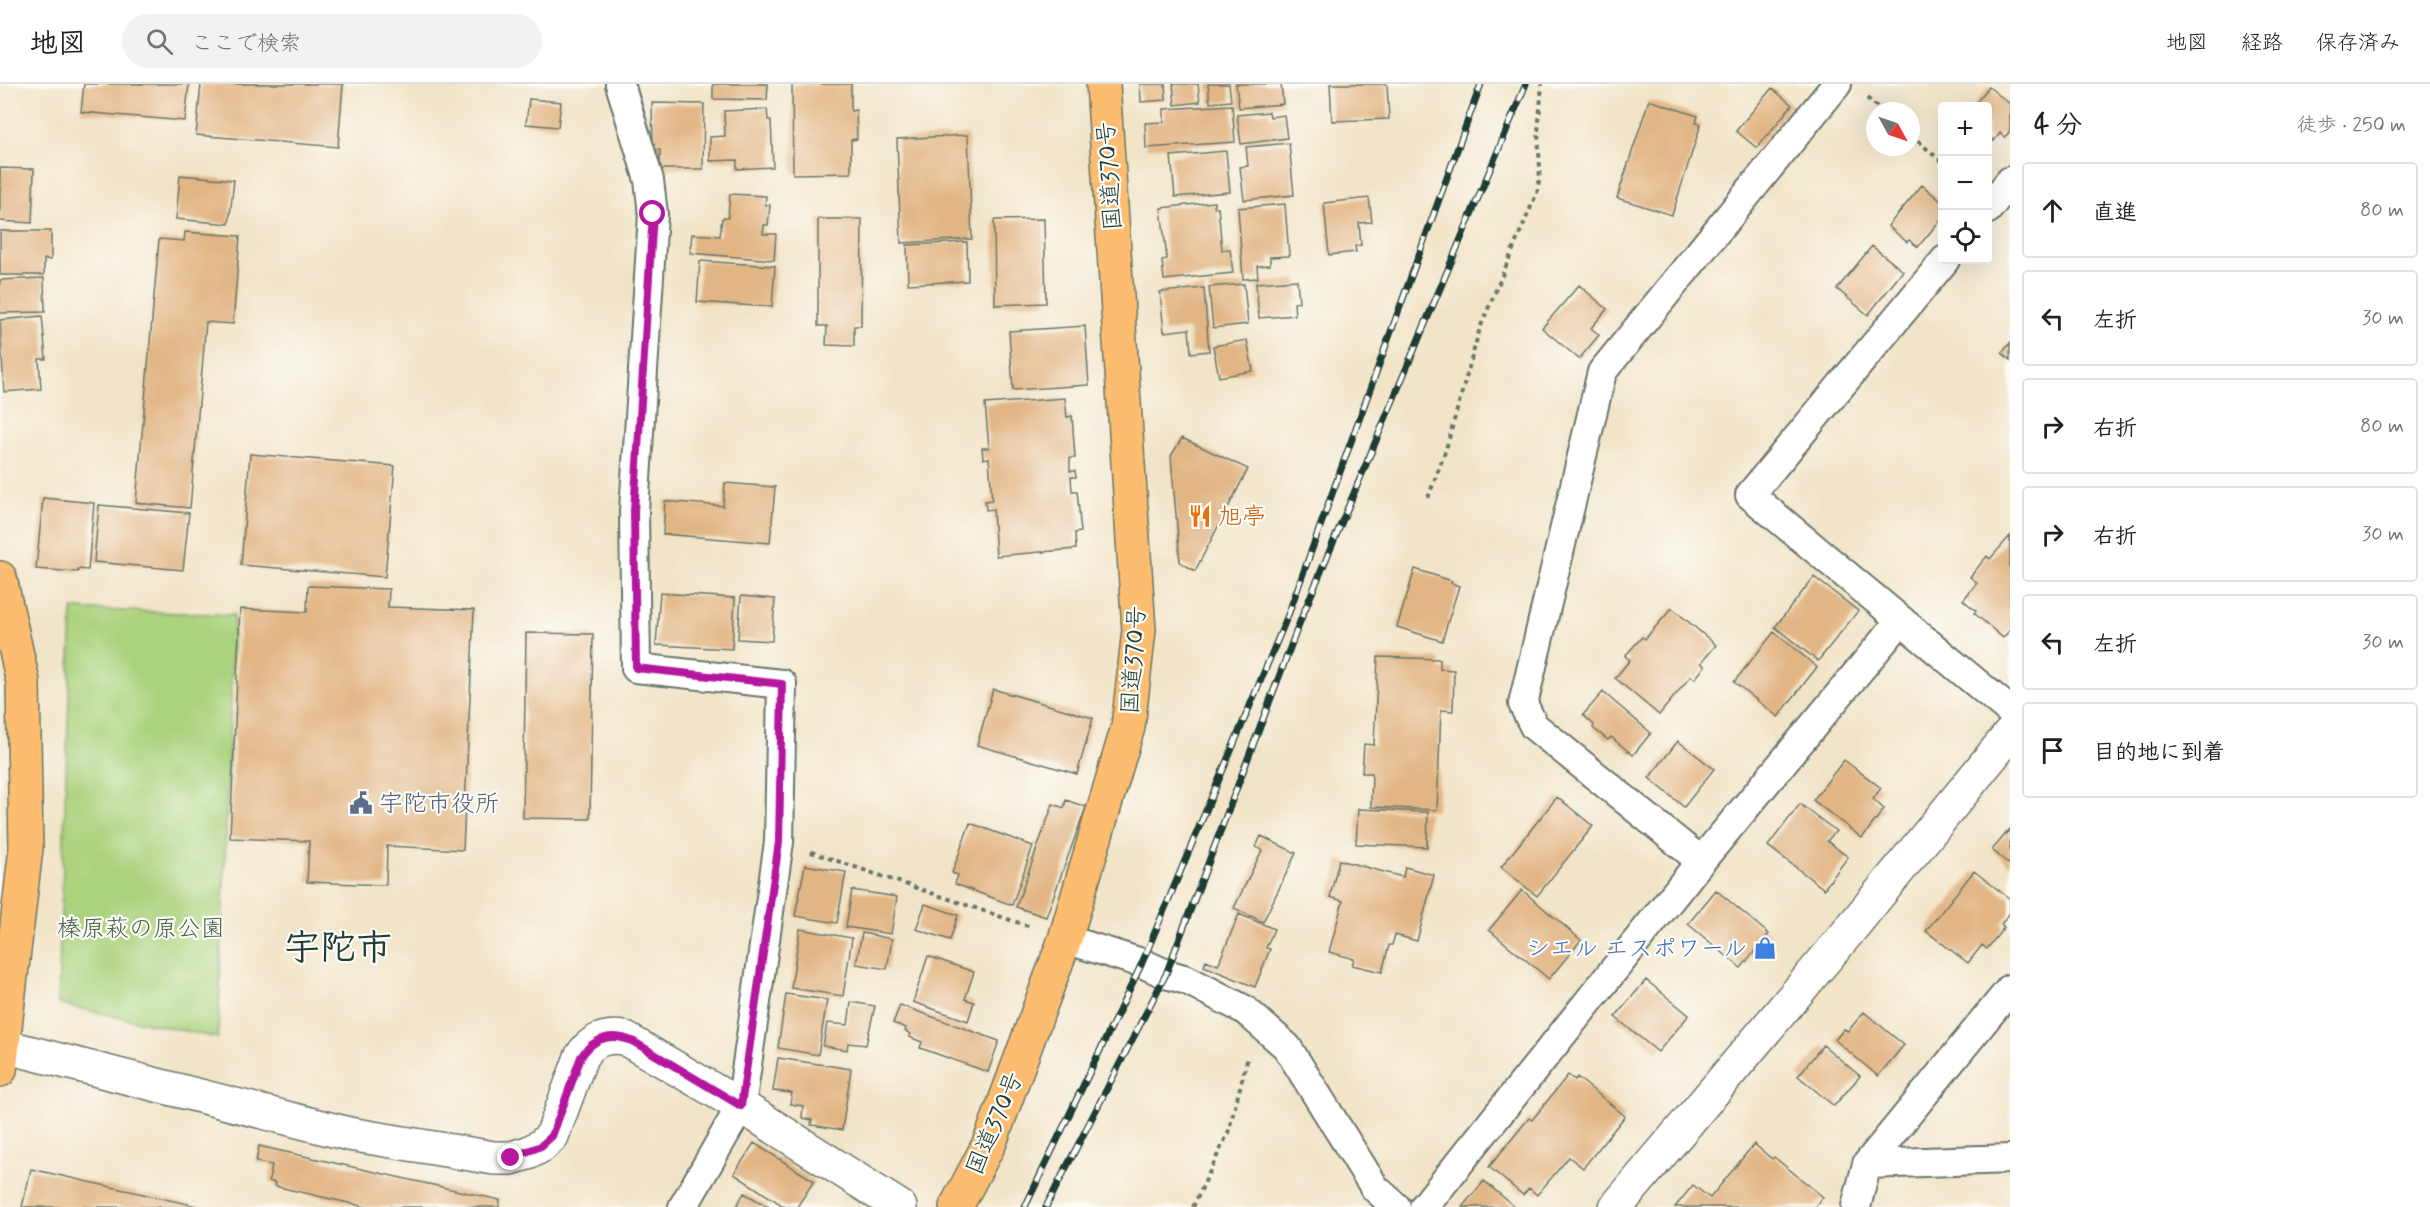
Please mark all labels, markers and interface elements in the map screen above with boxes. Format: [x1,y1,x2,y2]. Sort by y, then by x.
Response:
search box [122,14,542,68]
icon: search [143,25,176,58]
text: 地図 [30,26,86,63]
text: 地図 [2166,29,2208,57]
text: 経路 [2241,29,2283,57]
text: 保存済み [2316,29,2400,57]
text: ここで検索 [191,30,301,58]
north arrow [1866,102,1920,156]
map controls [1938,102,1992,264]
button: + [1938,102,1992,156]
text: 4 分 [2034,109,2082,143]
text: 徒歩 · 250 m [2297,112,2406,139]
street label: 国道370号 [1091,120,1130,232]
button: − [1938,156,1992,210]
icon: ahead [2036,194,2069,227]
text: 80 m [2360,197,2404,224]
text: 直進 [2093,199,2137,227]
route start [639,200,665,226]
button: locate [1938,210,1992,264]
icon: left [2036,302,2069,335]
text: 30 m [2362,305,2404,332]
text: 左折 [2093,307,2137,335]
icon: right [2036,410,2069,443]
text: 80 m [2360,413,2404,440]
text: 右折 [2093,415,2137,443]
place label: 旭亭 [1218,502,1266,533]
restaurant icon: 旭亭 [1187,503,1213,529]
icon: right [2036,518,2069,551]
text: 30 m [2362,521,2404,548]
text: 右折 [2093,523,2137,551]
street label: 国道370号 [1115,604,1154,716]
icon: left [2036,626,2069,659]
text: 30 m [2362,629,2404,656]
text: 左折 [2093,631,2137,659]
icon: arrive [2036,734,2069,767]
text: 目的地に到着 [2093,739,2225,767]
place label: 宇陀市役所 [379,789,499,820]
public building icon: 宇陀市役所 [348,790,374,816]
park label: 榛原萩の原公園 [57,914,225,945]
district label: 宇陀市 [284,926,392,973]
place label: シエル エスポワール [1526,934,1747,965]
shop icon: シエル エスポワール [1752,935,1778,961]
street label: 国道370号 [960,1067,1031,1180]
route end [497,1144,523,1170]

